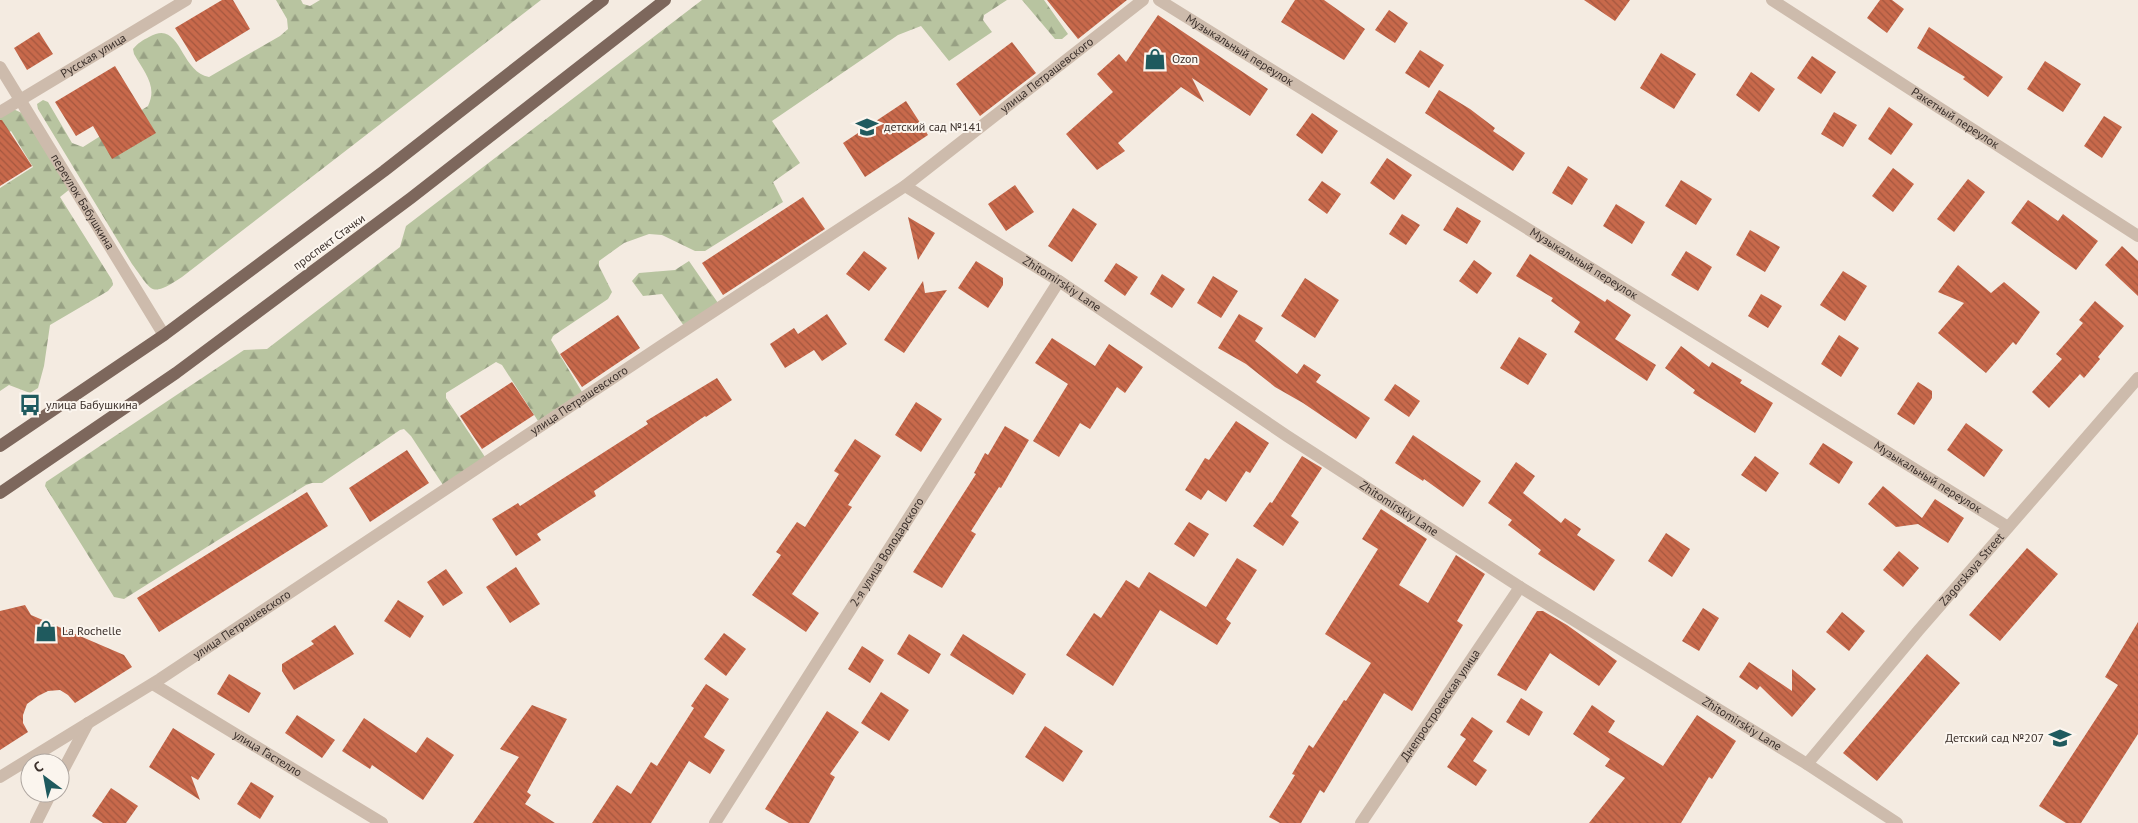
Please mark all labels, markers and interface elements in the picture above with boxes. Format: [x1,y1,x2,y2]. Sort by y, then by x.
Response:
street label: Музыкальный переулок [1183,10,1297,89]
street label: Русская улица [58,30,129,81]
street label: улица Петрашевского [997,34,1096,116]
shop icon: Ozon [1142,46,1168,72]
place label: Ozon [1172,51,1198,66]
street label: Ракетный переулок [1909,84,2002,152]
school or university icon: детский сад №141 [854,114,880,140]
place label: детский сад №141 [884,119,982,134]
street label: переулок Бабушкина [48,151,118,252]
street label: проспект Стачки [290,210,368,273]
street label: Музыкальный переулок [1527,224,1641,303]
street label: Zhitomirskiy Lane [1020,252,1104,315]
street label: улица Петрашевского [527,362,631,438]
bus stop icon: улица Бабушкина [17,392,43,418]
place label: улица Бабушкина [46,397,138,412]
street label: Музыкальный переулок [1871,438,1985,516]
street label: Zhitomirskiy Lane [1357,477,1441,539]
street label: 2-я улица Володарского [846,494,927,609]
street label: Zagorskaya Street [1936,530,2007,608]
street label: улица Петрашевского [190,586,293,662]
shop icon: La Rochelle [33,618,59,644]
place label: La Rochelle [62,623,121,638]
street label: Днепростроевская улица [1397,646,1483,764]
street label: Zhitomirskiy Lane [1700,693,1785,754]
school or university icon: Детский сад №207 [2047,725,2073,751]
street label: улица Гастелло [231,726,305,780]
place label: Детский сад №207 [1945,730,2044,745]
north arrow [20,753,70,803]
text: С [30,757,46,777]

